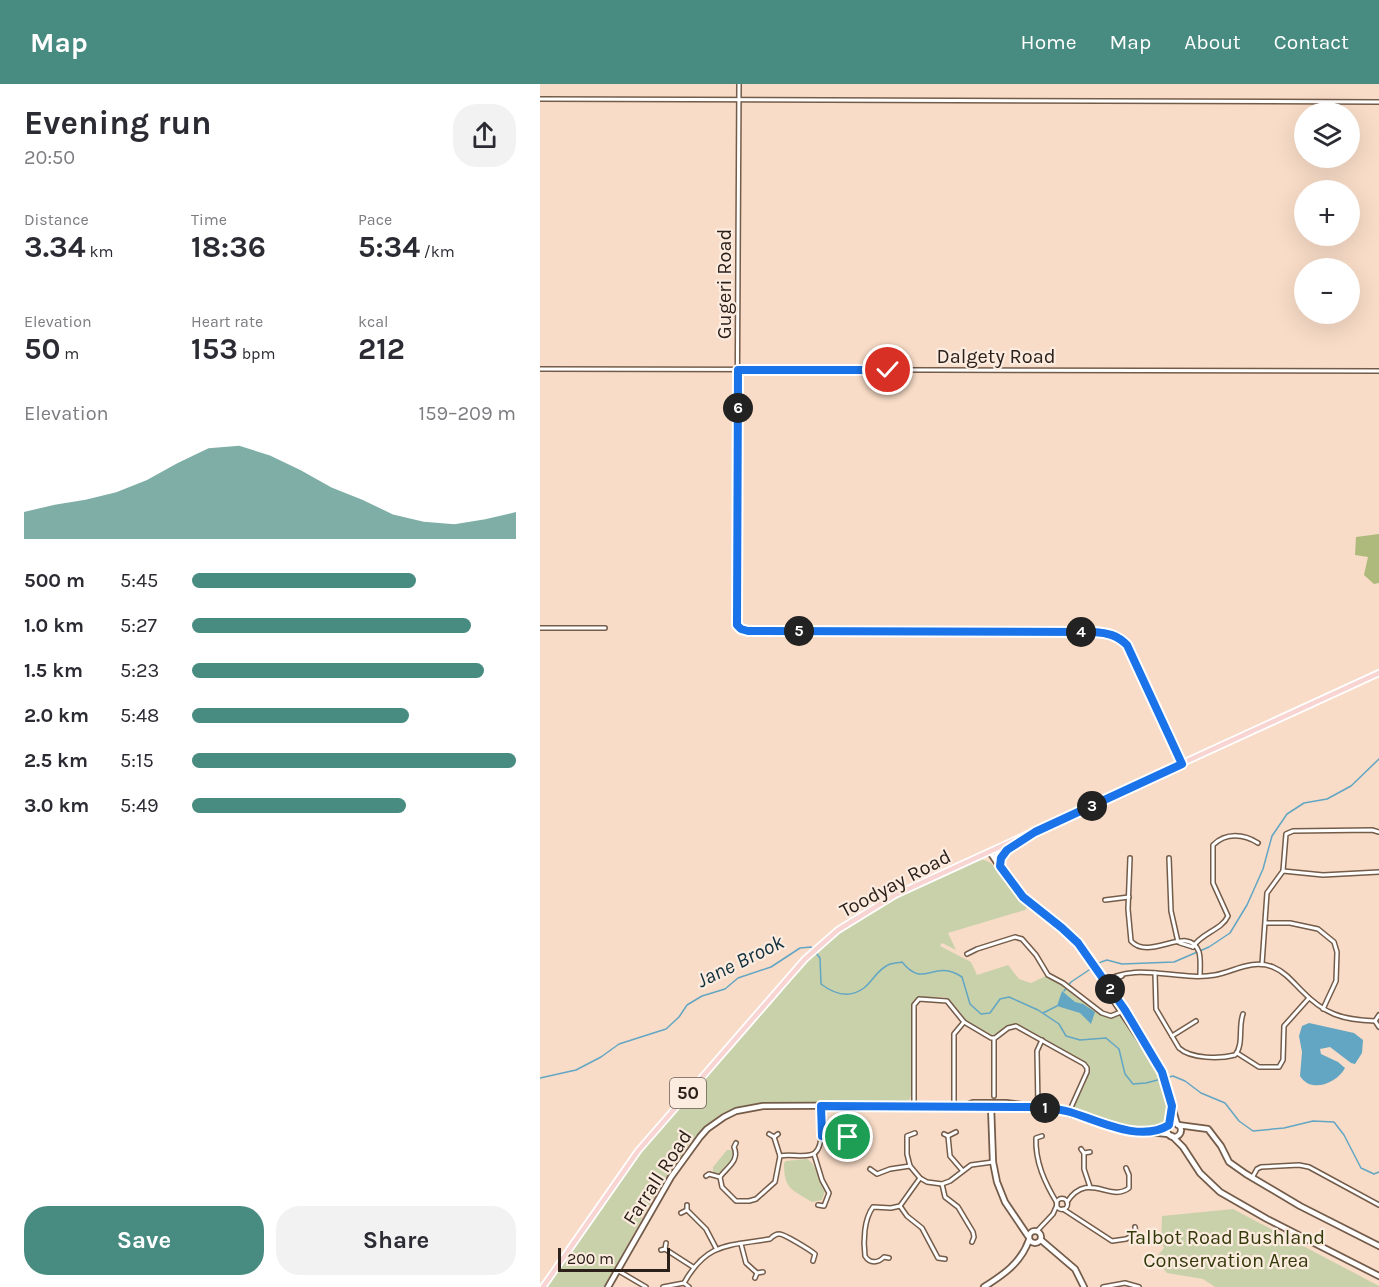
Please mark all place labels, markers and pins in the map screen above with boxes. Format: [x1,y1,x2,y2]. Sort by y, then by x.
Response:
pin [862,344,913,395]
pin: 6 [723,393,753,423]
pin: 5 [784,616,814,646]
pin: 4 [1066,617,1096,647]
pin: 3 [1077,791,1107,821]
pin: 2 [1095,974,1125,1004]
pin: 1 [1030,1093,1060,1123]
pin [822,1111,873,1162]

